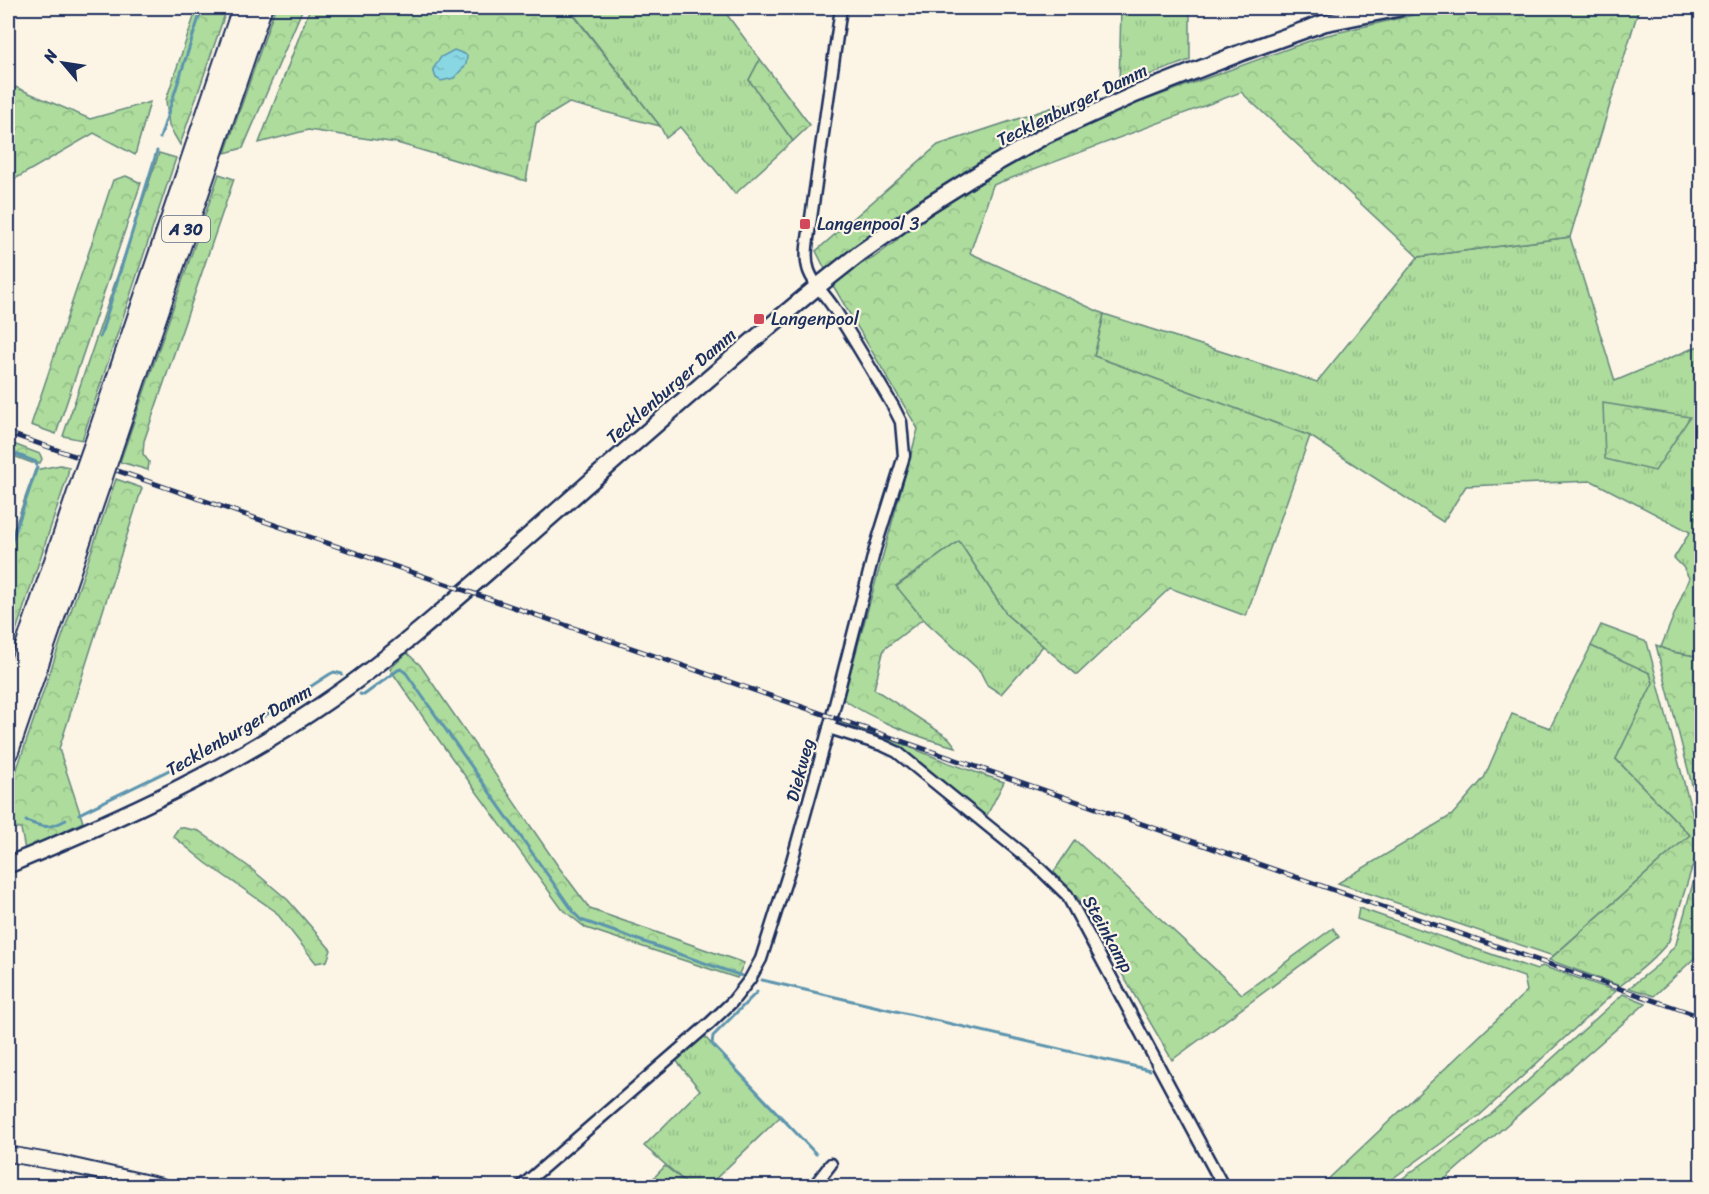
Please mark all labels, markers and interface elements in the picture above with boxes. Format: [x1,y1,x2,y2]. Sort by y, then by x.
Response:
north arrow [33,33,93,93]
text: N [34,43,66,69]
street label: Tecklenburger Damm [991,54,1153,155]
place label: Langenpool 3 [817,208,920,240]
road number: A 30 [162,216,210,242]
marker: Langenpool 3 [798,217,812,231]
place label: Langenpool [771,303,860,335]
marker: Langenpool [752,312,766,326]
street label: Tecklenburger Damm [598,320,744,452]
street label: Tecklenburger Damm [160,675,318,785]
street label: Diekweg [776,735,824,805]
street label: Steinkamp [1073,889,1143,979]

